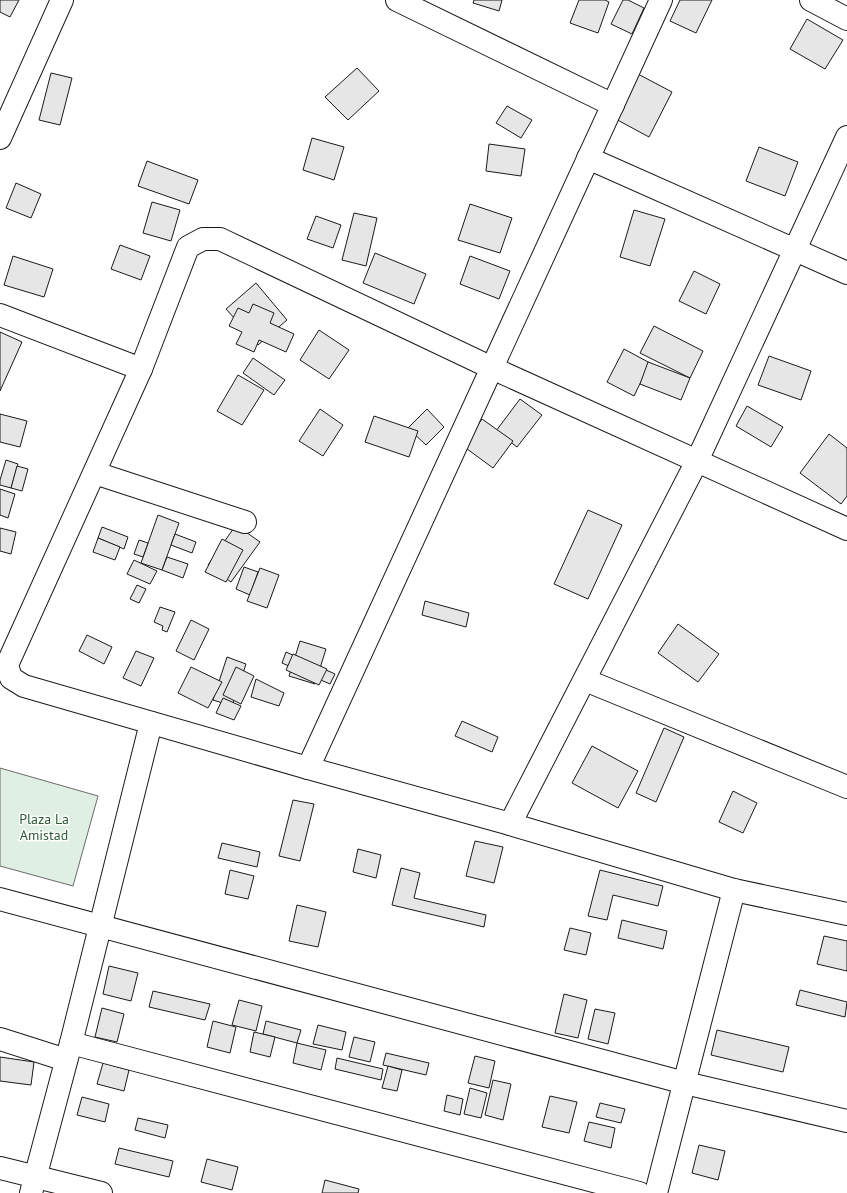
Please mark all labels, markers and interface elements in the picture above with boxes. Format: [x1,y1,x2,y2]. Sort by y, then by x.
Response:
park label: Plaza La Amistad [19,810,69,844]

